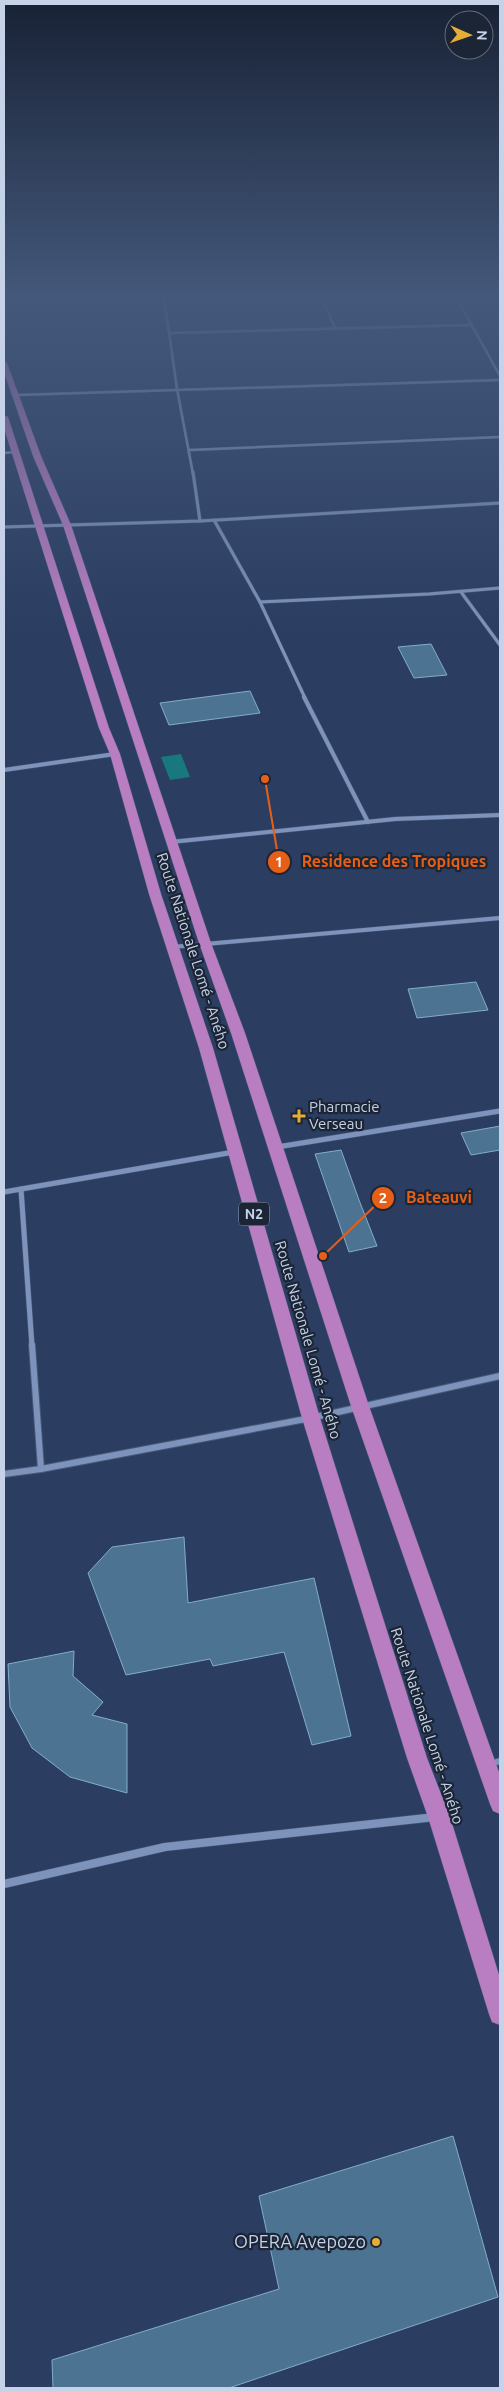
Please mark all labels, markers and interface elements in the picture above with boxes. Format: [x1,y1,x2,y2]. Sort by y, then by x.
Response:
north arrow [444,10,494,60]
text: N [474,30,490,41]
callout: Residence des Tropiques [267,846,496,877]
street label: Route Nationale Lomé - Aného [154,850,233,1051]
text: Residence des Tropiques [302,852,486,870]
text: 1 [275,853,283,870]
place label: Pharmacie Verseau [309,1098,380,1132]
marker: Pharmacie Verseau [293,1110,305,1122]
callout: Bateauvi [371,1182,482,1213]
text: Bateauvi [406,1188,472,1206]
text: 2 [379,1189,387,1206]
road number: N2 [239,1202,269,1226]
street label: Route Nationale Lomé - Aného [272,1239,345,1441]
street label: Route Nationale Lomé - Aného [388,1625,467,1826]
place label: OPERA Avepozo [234,2231,366,2251]
marker: OPERA Avepozo [370,2236,382,2248]

